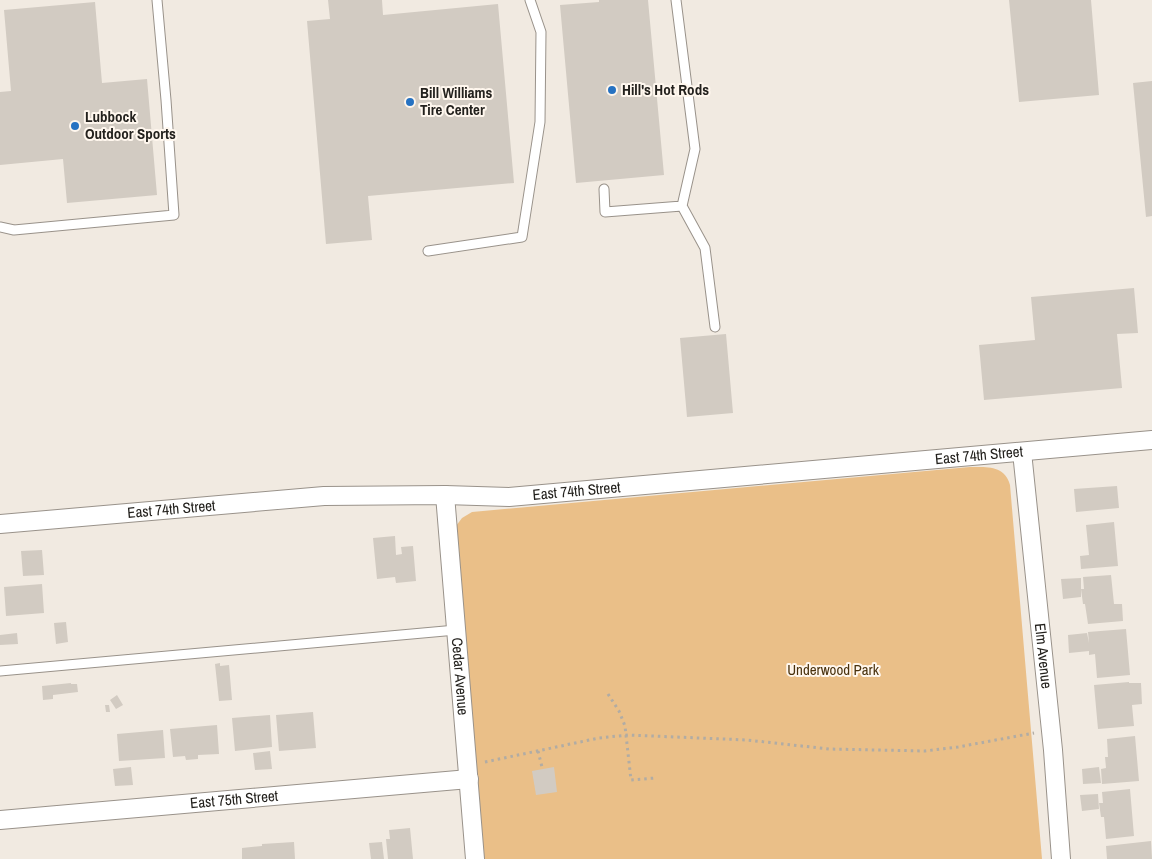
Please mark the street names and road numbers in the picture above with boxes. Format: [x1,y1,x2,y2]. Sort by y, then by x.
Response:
street label: East 74th Street [934,440,1024,469]
street label: East 74th Street [532,476,622,505]
street label: East 74th Street [126,494,217,523]
street label: Elm Avenue [1030,622,1058,690]
street label: Cedar Avenue [447,637,474,716]
street label: East 75th Street [189,785,280,813]

